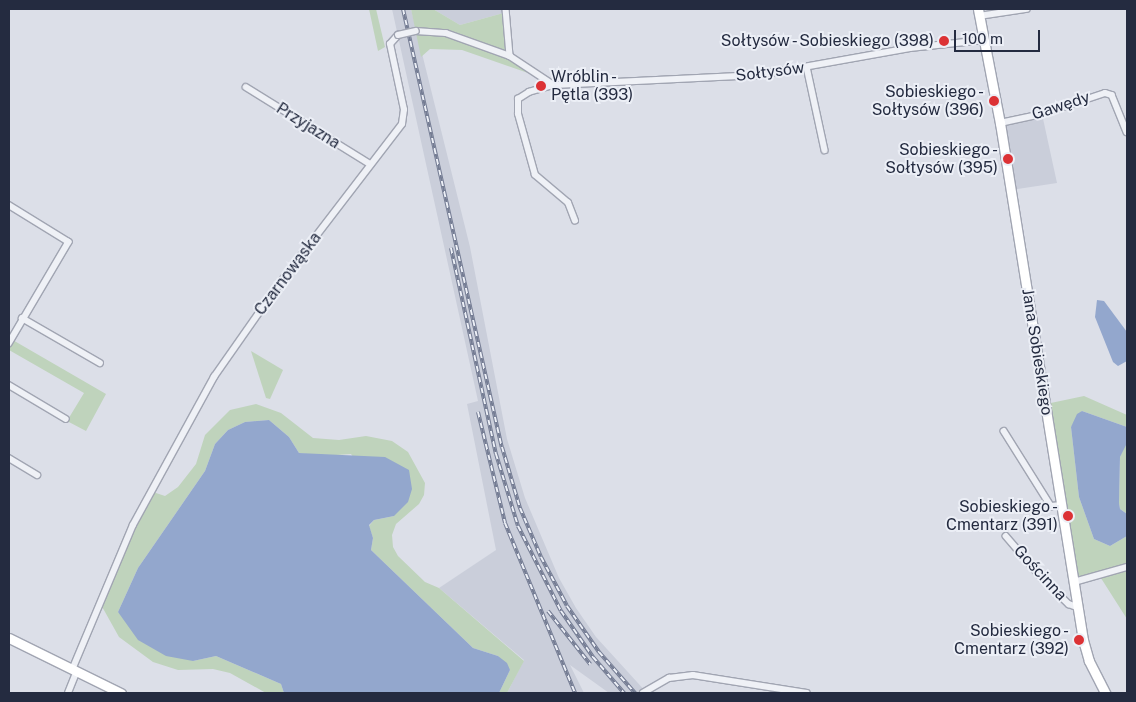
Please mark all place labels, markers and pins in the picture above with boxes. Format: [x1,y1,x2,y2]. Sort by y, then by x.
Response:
place label: Sołtysów - Sobieskiego (398) [716,31,934,51]
marker: Sołtysów - Sobieskiego (398) [938,35,950,47]
place label: Wróblin - Pętla (393) [551,67,633,105]
marker: Wróblin - Pętla (393) [535,80,547,92]
place label: Sobieskiego - Sołtysów (396) [872,82,984,120]
marker: Sobieskiego - Sołtysów (396) [988,95,1000,107]
place label: Sobieskiego - Sołtysów (395) [885,140,998,178]
marker: Sobieskiego - Sołtysów (395) [1002,153,1014,165]
place label: Sobieskiego - Cmentarz (391) [946,497,1058,535]
marker: Sobieskiego - Cmentarz (391) [1062,510,1074,522]
place label: Sobieskiego - Cmentarz (392) [954,621,1069,659]
marker: Sobieskiego - Cmentarz (392) [1073,634,1085,646]

